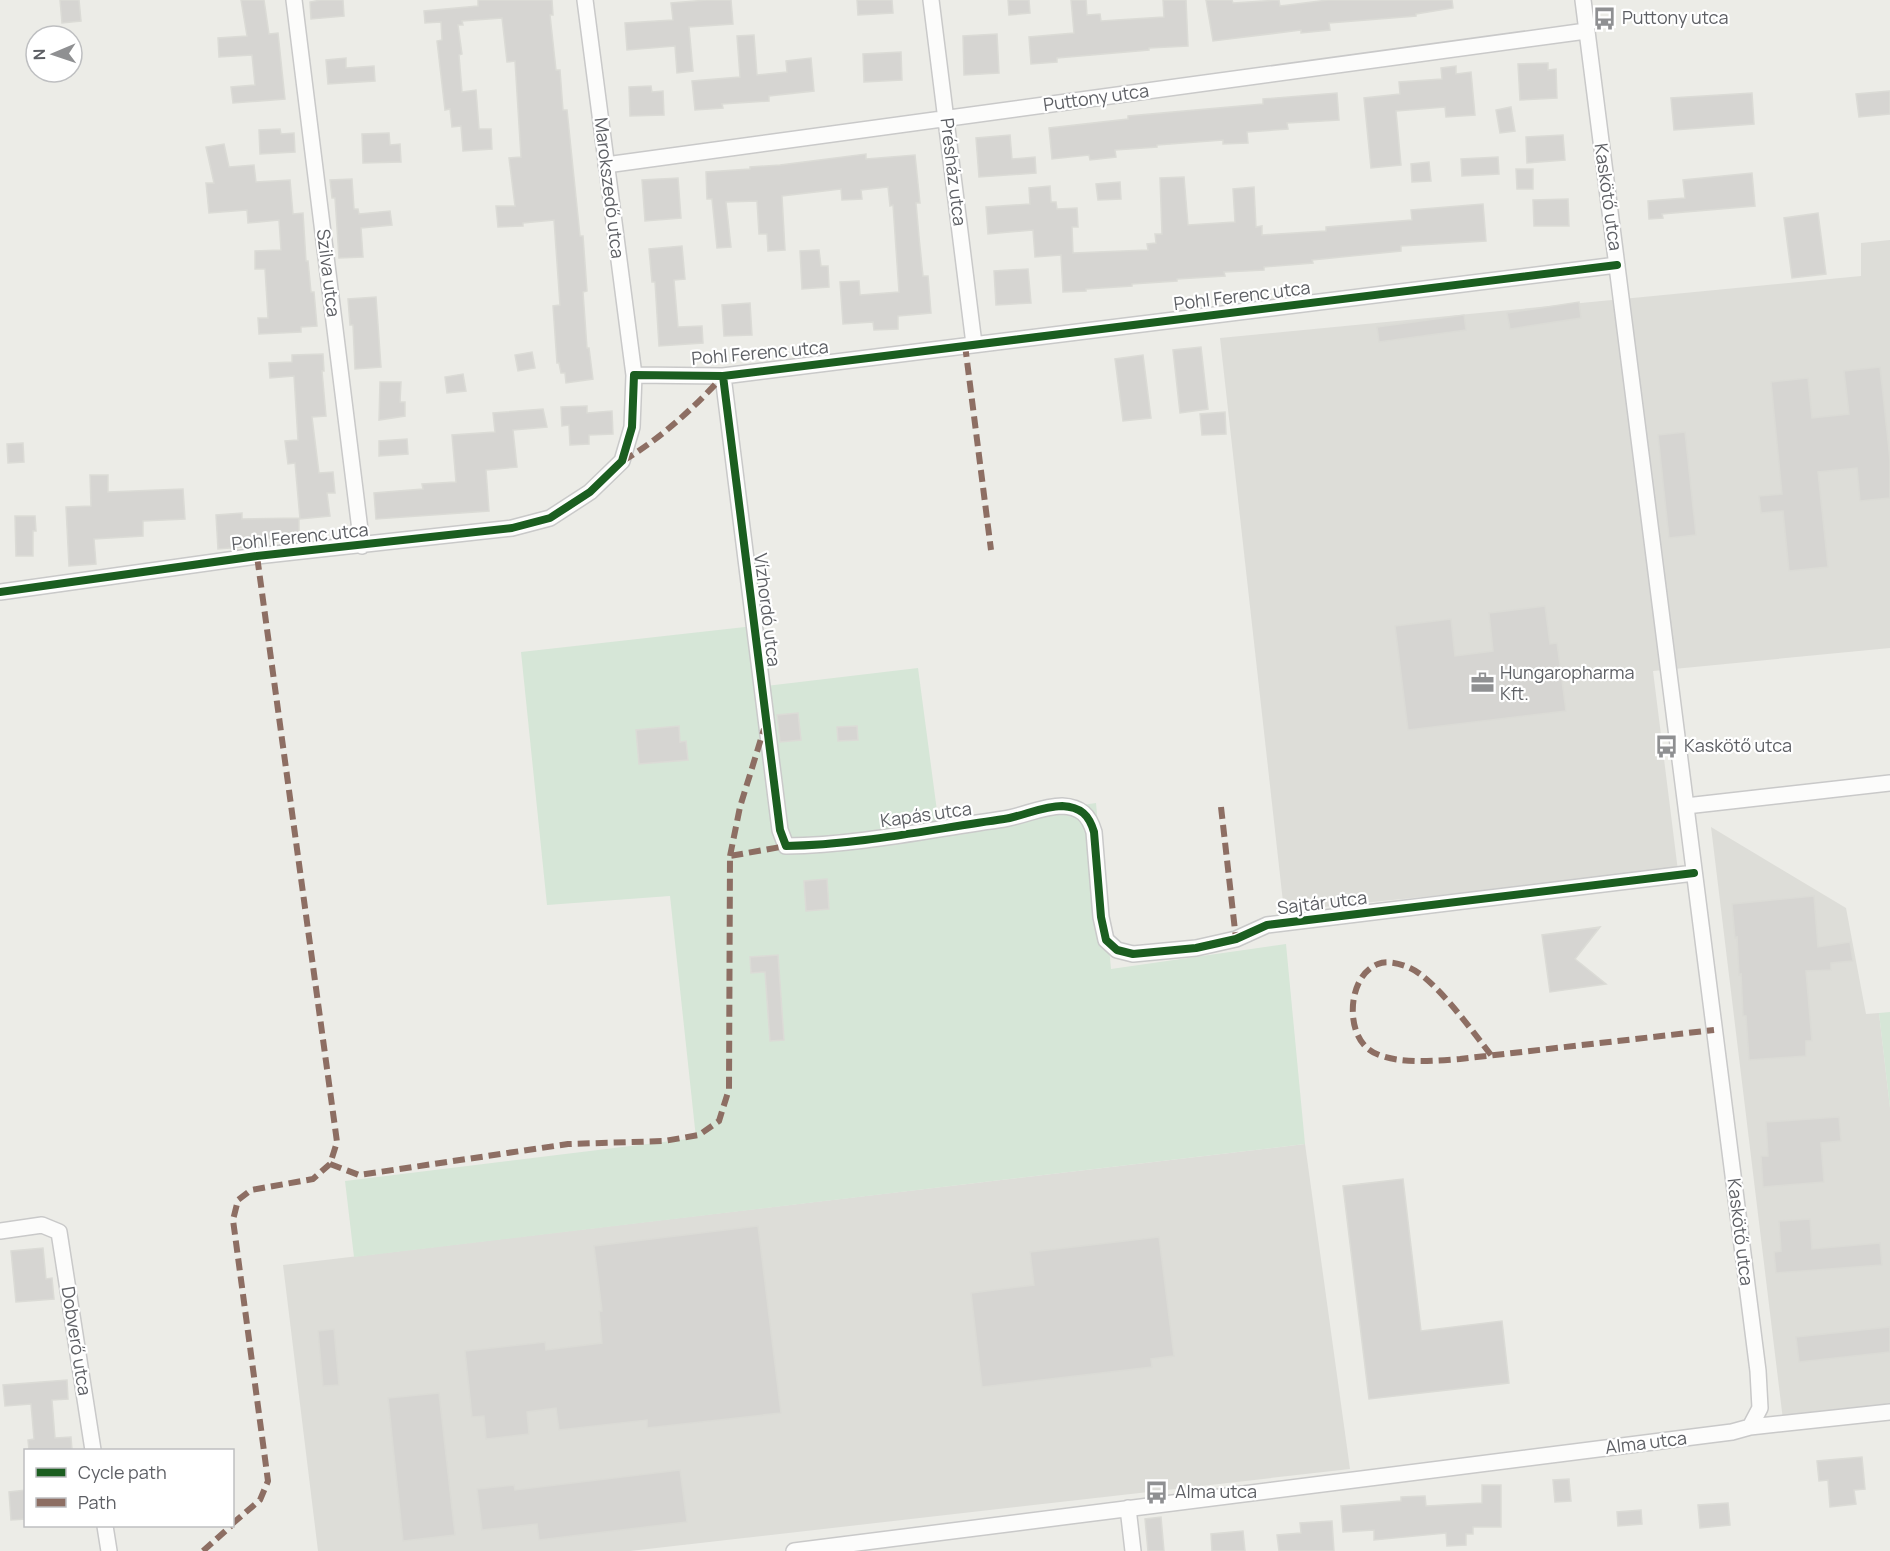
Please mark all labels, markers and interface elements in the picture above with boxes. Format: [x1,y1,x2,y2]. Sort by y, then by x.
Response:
bus stop icon: Puttony utca [1591,5,1617,31]
place label: Puttony utca [1622,5,1728,29]
north arrow [24,24,84,84]
text: N [28,48,50,61]
street label: Puttony utca [1041,78,1150,116]
street label: Marokszedő utca [589,116,631,260]
street label: Présház utca [935,117,973,227]
street label: Kaskötő utca [1590,142,1628,252]
street label: Szilva utca [312,227,346,318]
street label: Pohl Ferenc utca [1172,275,1312,315]
street label: Pohl Ferenc utca [690,334,829,370]
street label: Pohl Ferenc utca [230,517,370,555]
street label: Vízhordó utca [749,552,787,668]
place label: Hungaropharma Kft. [1500,660,1634,705]
office icon: Hungaropharma Kft. [1469,670,1495,696]
bus stop icon: Kaskötő utca [1653,733,1679,759]
place label: Kaskötő utca [1684,733,1792,757]
street label: Kapás utca [879,796,973,832]
street label: Sajtár utca [1276,885,1368,919]
street label: Kaskötő utca [1722,1177,1759,1287]
street label: Dobverő utca [57,1284,97,1397]
street label: Alma utca [1604,1425,1688,1459]
legend [24,1449,234,1527]
text: Cycle path [78,1460,167,1484]
bus stop icon: Alma utca [1144,1479,1170,1505]
place label: Alma utca [1175,1479,1257,1503]
text: Path [78,1490,116,1514]

